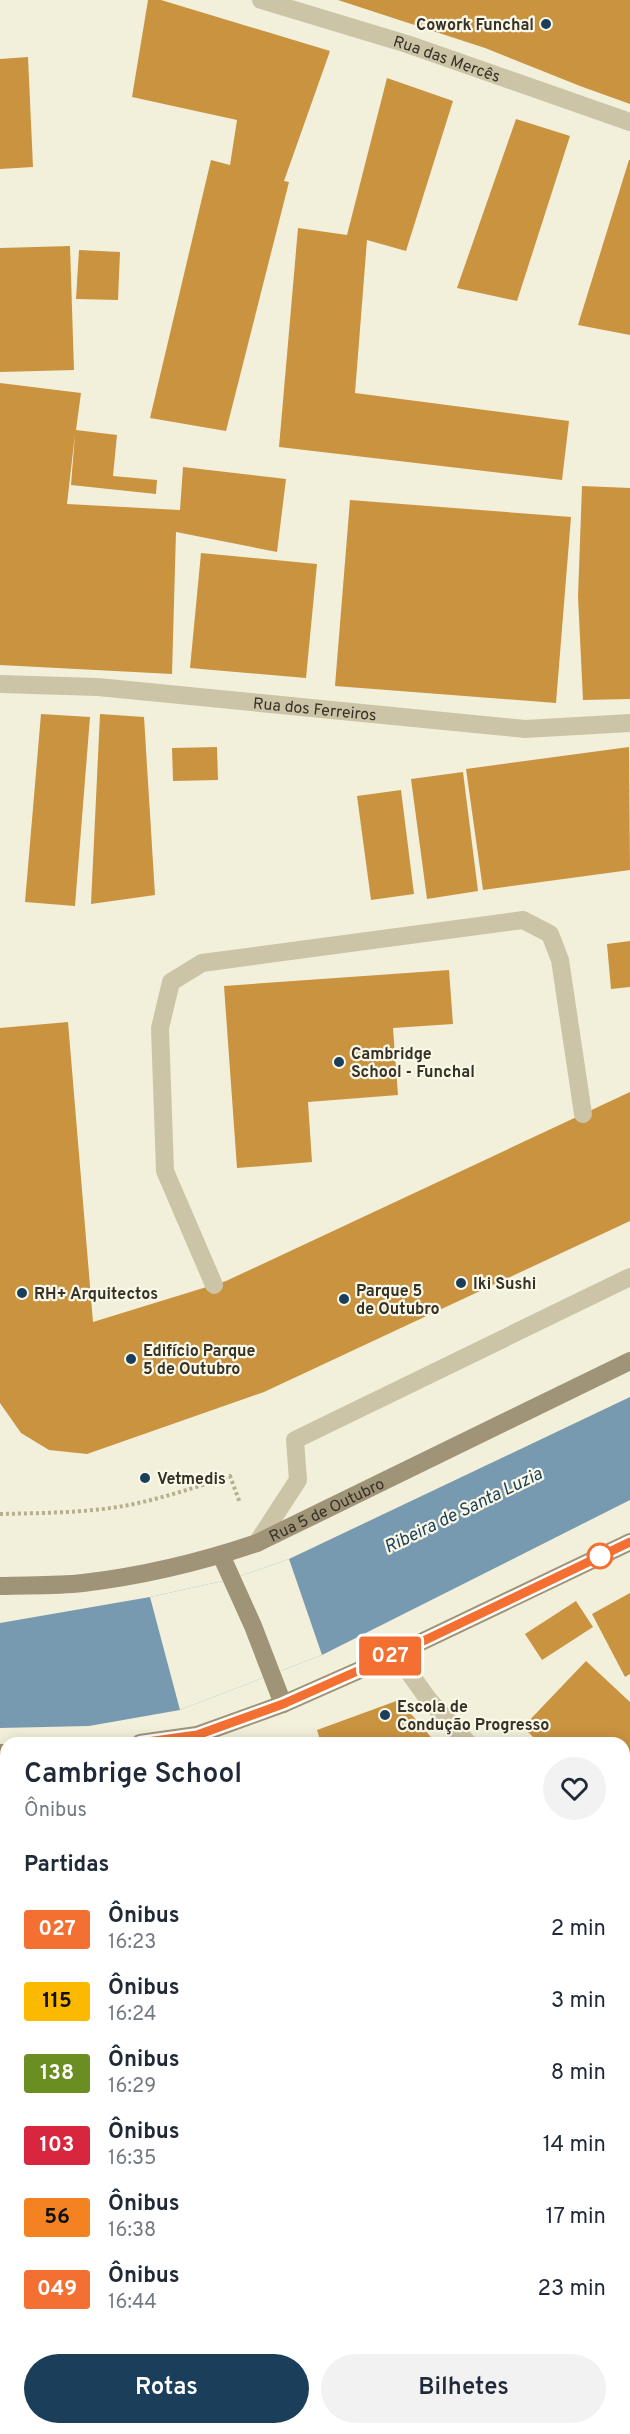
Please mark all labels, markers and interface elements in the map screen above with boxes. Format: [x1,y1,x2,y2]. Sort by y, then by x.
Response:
place label: Cowork Funchal [416,16,534,36]
marker: Cowork Funchal [539,17,553,31]
street label: Rua das Mercês [391,32,503,88]
street label: Rua dos Ferreiros [252,694,377,726]
place label: Cambridge School - Funchal [351,1045,475,1083]
marker: Cambridge School - Funchal [332,1055,346,1069]
place label: Iki Sushi [473,1275,536,1295]
marker: Iki Sushi [454,1276,468,1290]
place label: Parque 5 de Outubro [356,1282,440,1320]
place label: RH+ Arquitectos [34,1285,158,1305]
marker: RH+ Arquitectos [15,1286,29,1300]
marker: Parque 5 de Outubro [337,1292,351,1306]
place label: Edifício Parque 5 de Outubro [143,1342,255,1380]
marker: Edifício Parque 5 de Outubro [124,1352,138,1366]
water label: Ribeira de Santa Luzia [381,1463,547,1560]
place label: Vetmedis [157,1470,226,1490]
marker: Vetmedis [138,1471,152,1485]
street label: Rua 5 de Outubro [266,1474,388,1548]
unlabelled marker [587,1543,613,1569]
line badge: 027 [356,1636,424,1676]
text: 027 [371,1643,409,1670]
place label: Escola de Condução Progresso [397,1698,549,1736]
marker: Escola de Condução Progresso [378,1708,392,1722]
text: Cambrige School [24,1757,242,1793]
button: heart [543,1757,606,1820]
text: Ônibus [24,1798,87,1824]
text: Partidas [24,1852,109,1879]
text: Ônibus [108,1903,180,1930]
text: 027 [38,1916,76,1943]
text: 2 min [551,1916,606,1943]
text: 16:23 [108,1930,156,1956]
text: Ônibus [108,1975,180,2002]
text: 115 [42,1988,72,2015]
text: 3 min [551,1988,606,2015]
text: 16:24 [108,2002,156,2028]
text: Ônibus [108,2047,180,2074]
text: 138 [40,2060,74,2087]
text: 8 min [551,2060,606,2087]
text: 16:29 [108,2074,156,2100]
text: Ônibus [108,2119,180,2146]
text: 103 [40,2132,74,2159]
text: 14 min [543,2132,606,2159]
text: 16:35 [108,2146,156,2172]
text: Ônibus [108,2191,180,2218]
text: 56 [44,2204,70,2231]
text: 17 min [546,2204,606,2231]
text: 16:38 [108,2218,156,2244]
text: Ônibus [108,2263,180,2290]
text: 049 [37,2276,77,2303]
text: 23 min [538,2276,606,2303]
text: 16:44 [108,2290,157,2316]
button: Rotas [24,2354,309,2423]
button: Bilhetes [321,2354,606,2423]

